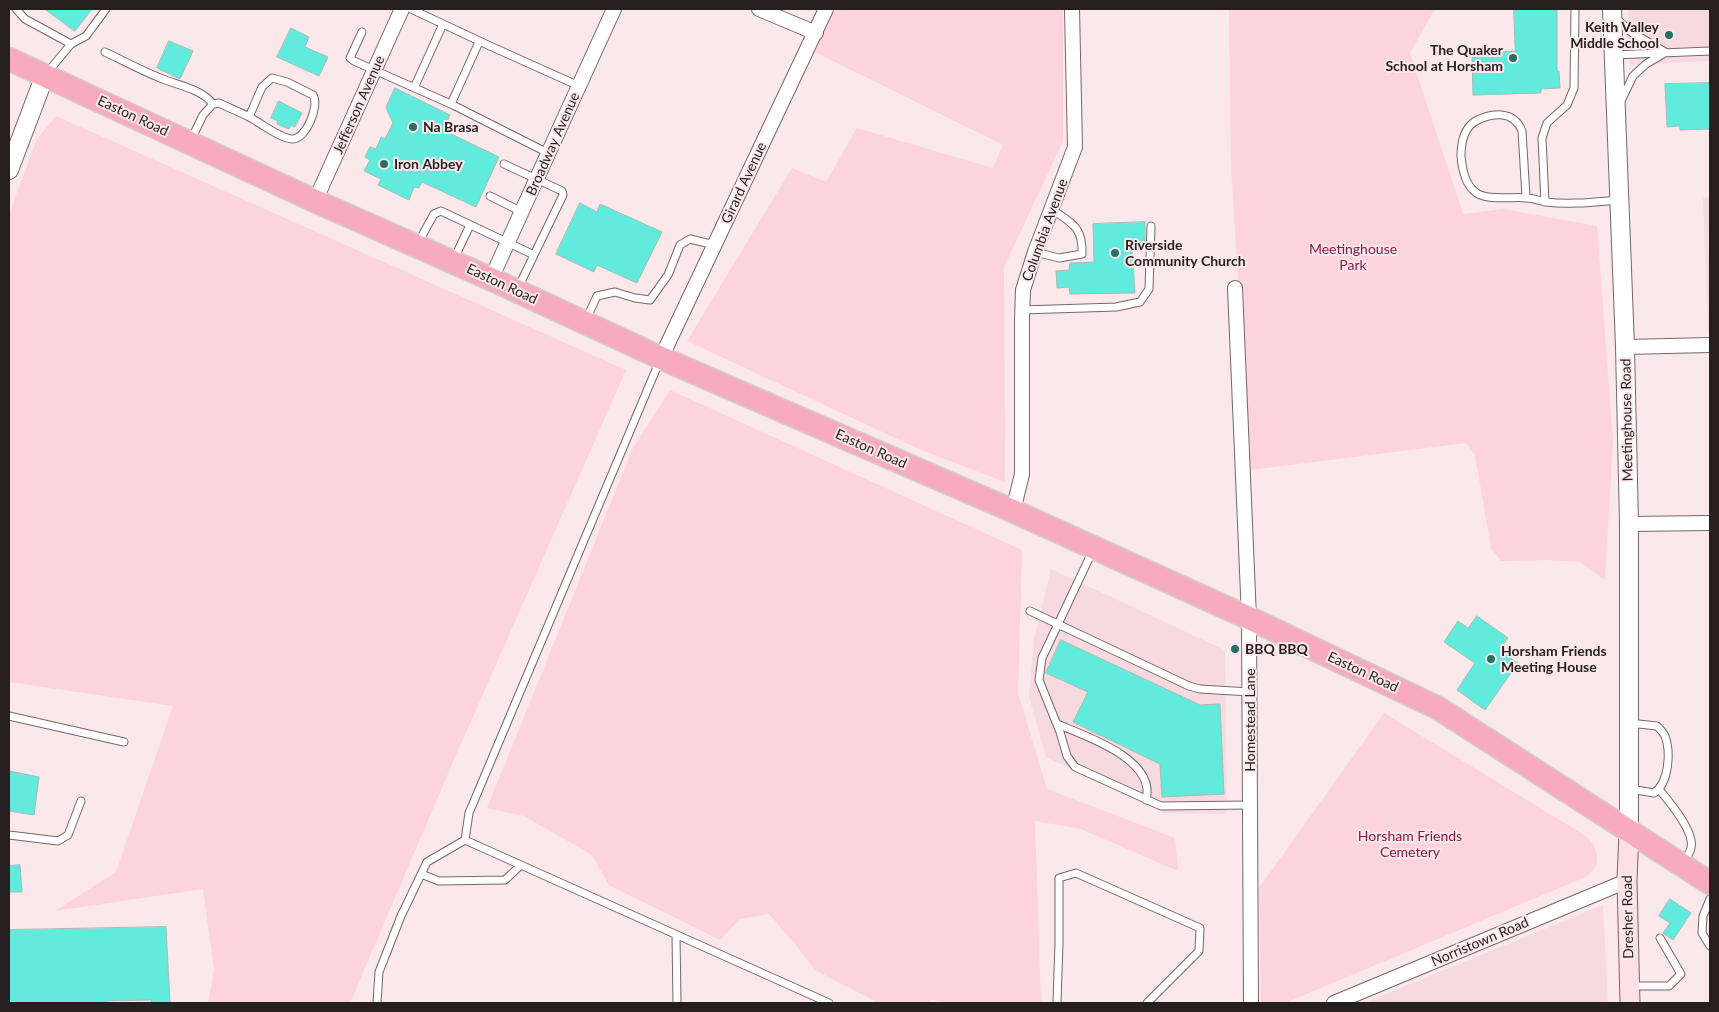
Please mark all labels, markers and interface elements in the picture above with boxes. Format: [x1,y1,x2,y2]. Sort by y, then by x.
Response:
place label: Keith Valley Middle School [1570,19,1659,52]
marker: Keith Valley Middle School [1663,29,1675,41]
place label: The Quaker School at Horsham [1385,42,1503,74]
marker: The Quaker School at Horsham [1507,52,1519,64]
street label: Jefferson Avenue [330,53,388,157]
street label: Broadway Avenue [523,90,583,198]
street label: Easton Road [95,92,171,140]
place label: Na Brasa [423,119,479,135]
marker: Na Brasa [407,121,419,133]
street label: Girard Avenue [718,140,770,226]
place label: Iron Abbey [394,156,463,172]
marker: Iron Abbey [378,158,390,170]
street label: Columbia Avenue [1019,176,1071,284]
place label: Riverside Community Church [1125,237,1246,270]
park label: Meetinghouse Park [1309,241,1397,274]
marker: Riverside Community Church [1109,247,1121,259]
street label: Easton Road [464,260,540,308]
street label: Meetinghouse Road [1618,358,1636,482]
street label: Easton Road [833,426,909,472]
place label: BBQ BBQ [1245,641,1308,657]
marker: BBQ BBQ [1229,643,1241,655]
place label: Horsham Friends Meeting House [1501,643,1607,676]
street label: Easton Road [1325,648,1401,696]
marker: Horsham Friends Meeting House [1485,653,1497,665]
street label: Homestead Lane [1242,668,1258,772]
park label: Horsham Friends Cemetery [1358,828,1462,860]
street label: Dresher Road [1619,875,1637,959]
street label: Norristown Road [1429,914,1531,970]

